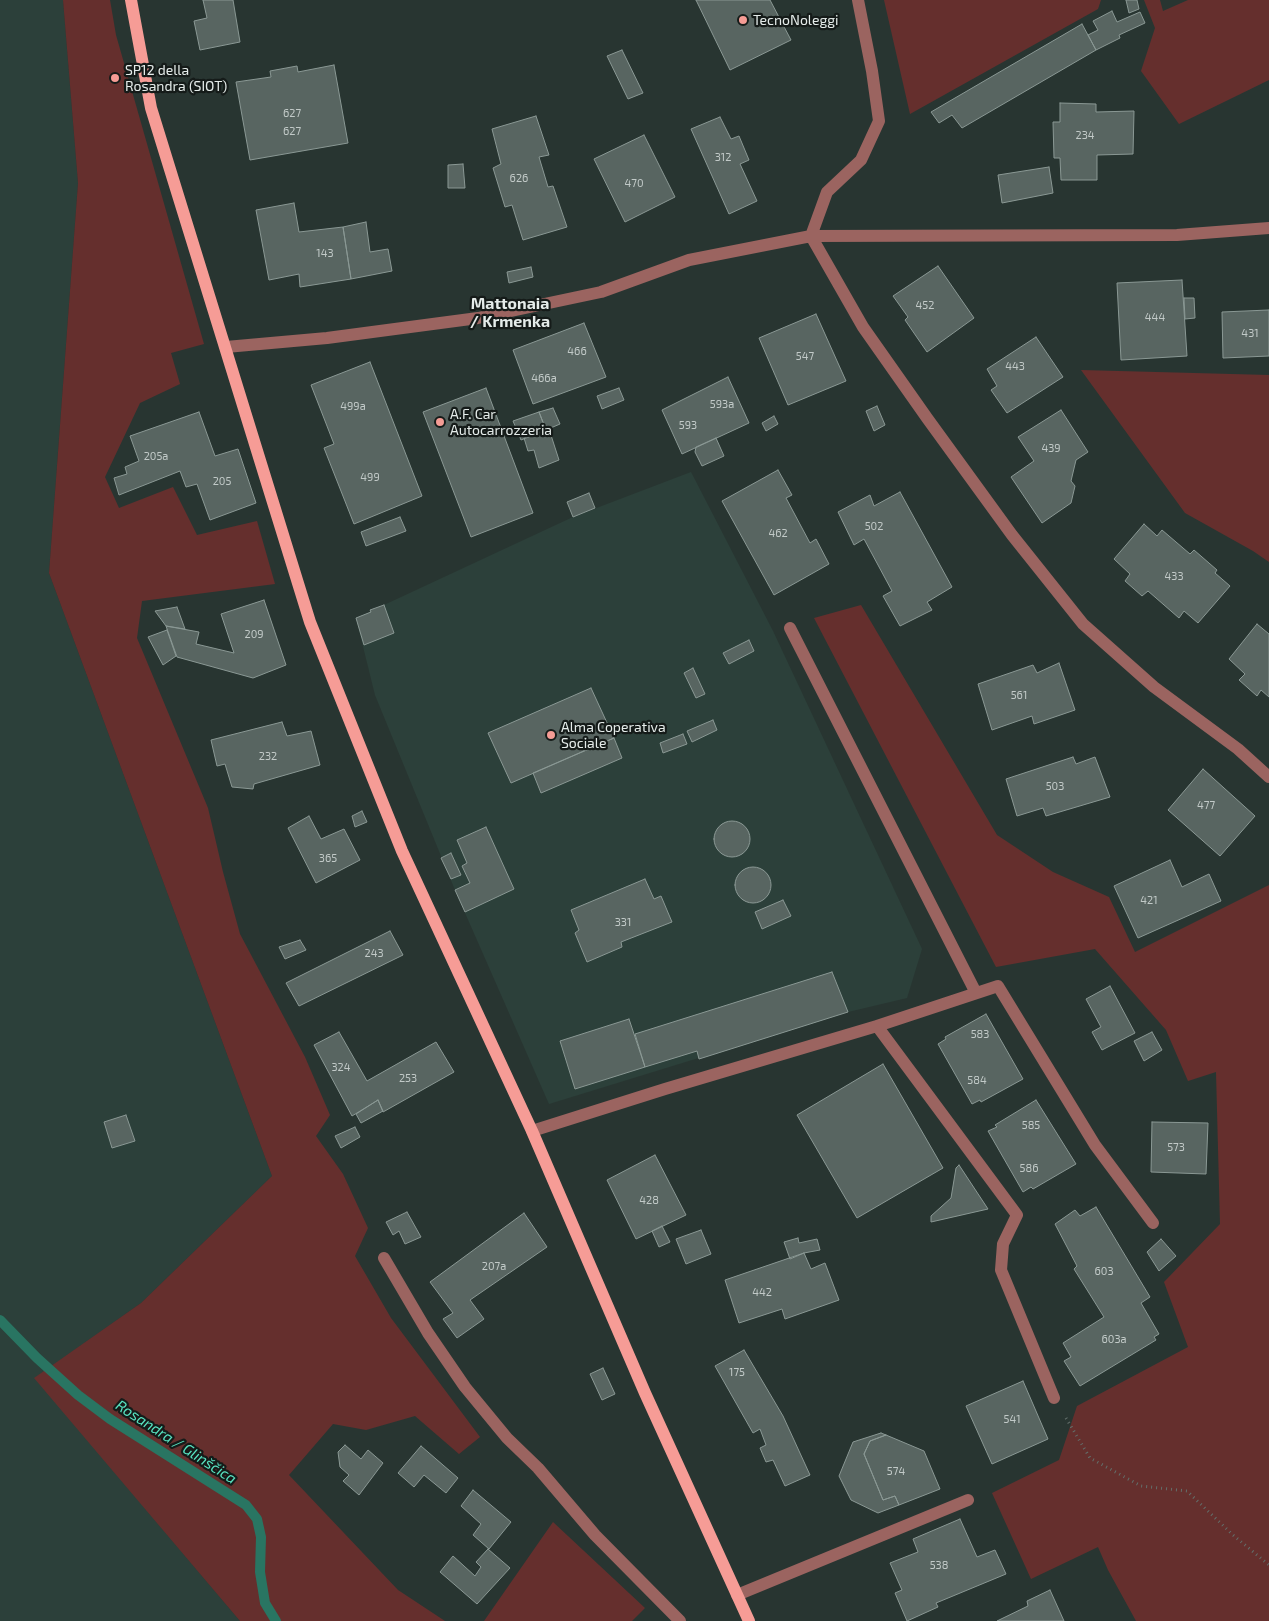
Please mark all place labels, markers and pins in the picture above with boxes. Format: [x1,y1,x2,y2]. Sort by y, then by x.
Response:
place label: TecnoNoleggi [753,12,839,28]
marker: TecnoNoleggi [737,14,749,26]
place label: SP12 della Rosandra (SIOT) [125,62,227,94]
marker: SP12 della Rosandra (SIOT) [109,72,121,84]
place label: A.F. Car Autocarrozzeria [450,406,552,438]
marker: A.F. Car Autocarrozzeria [434,416,446,428]
place label: Alma Coperativa Sociale [561,719,666,752]
marker: Alma Coperativa Sociale [545,729,557,741]

